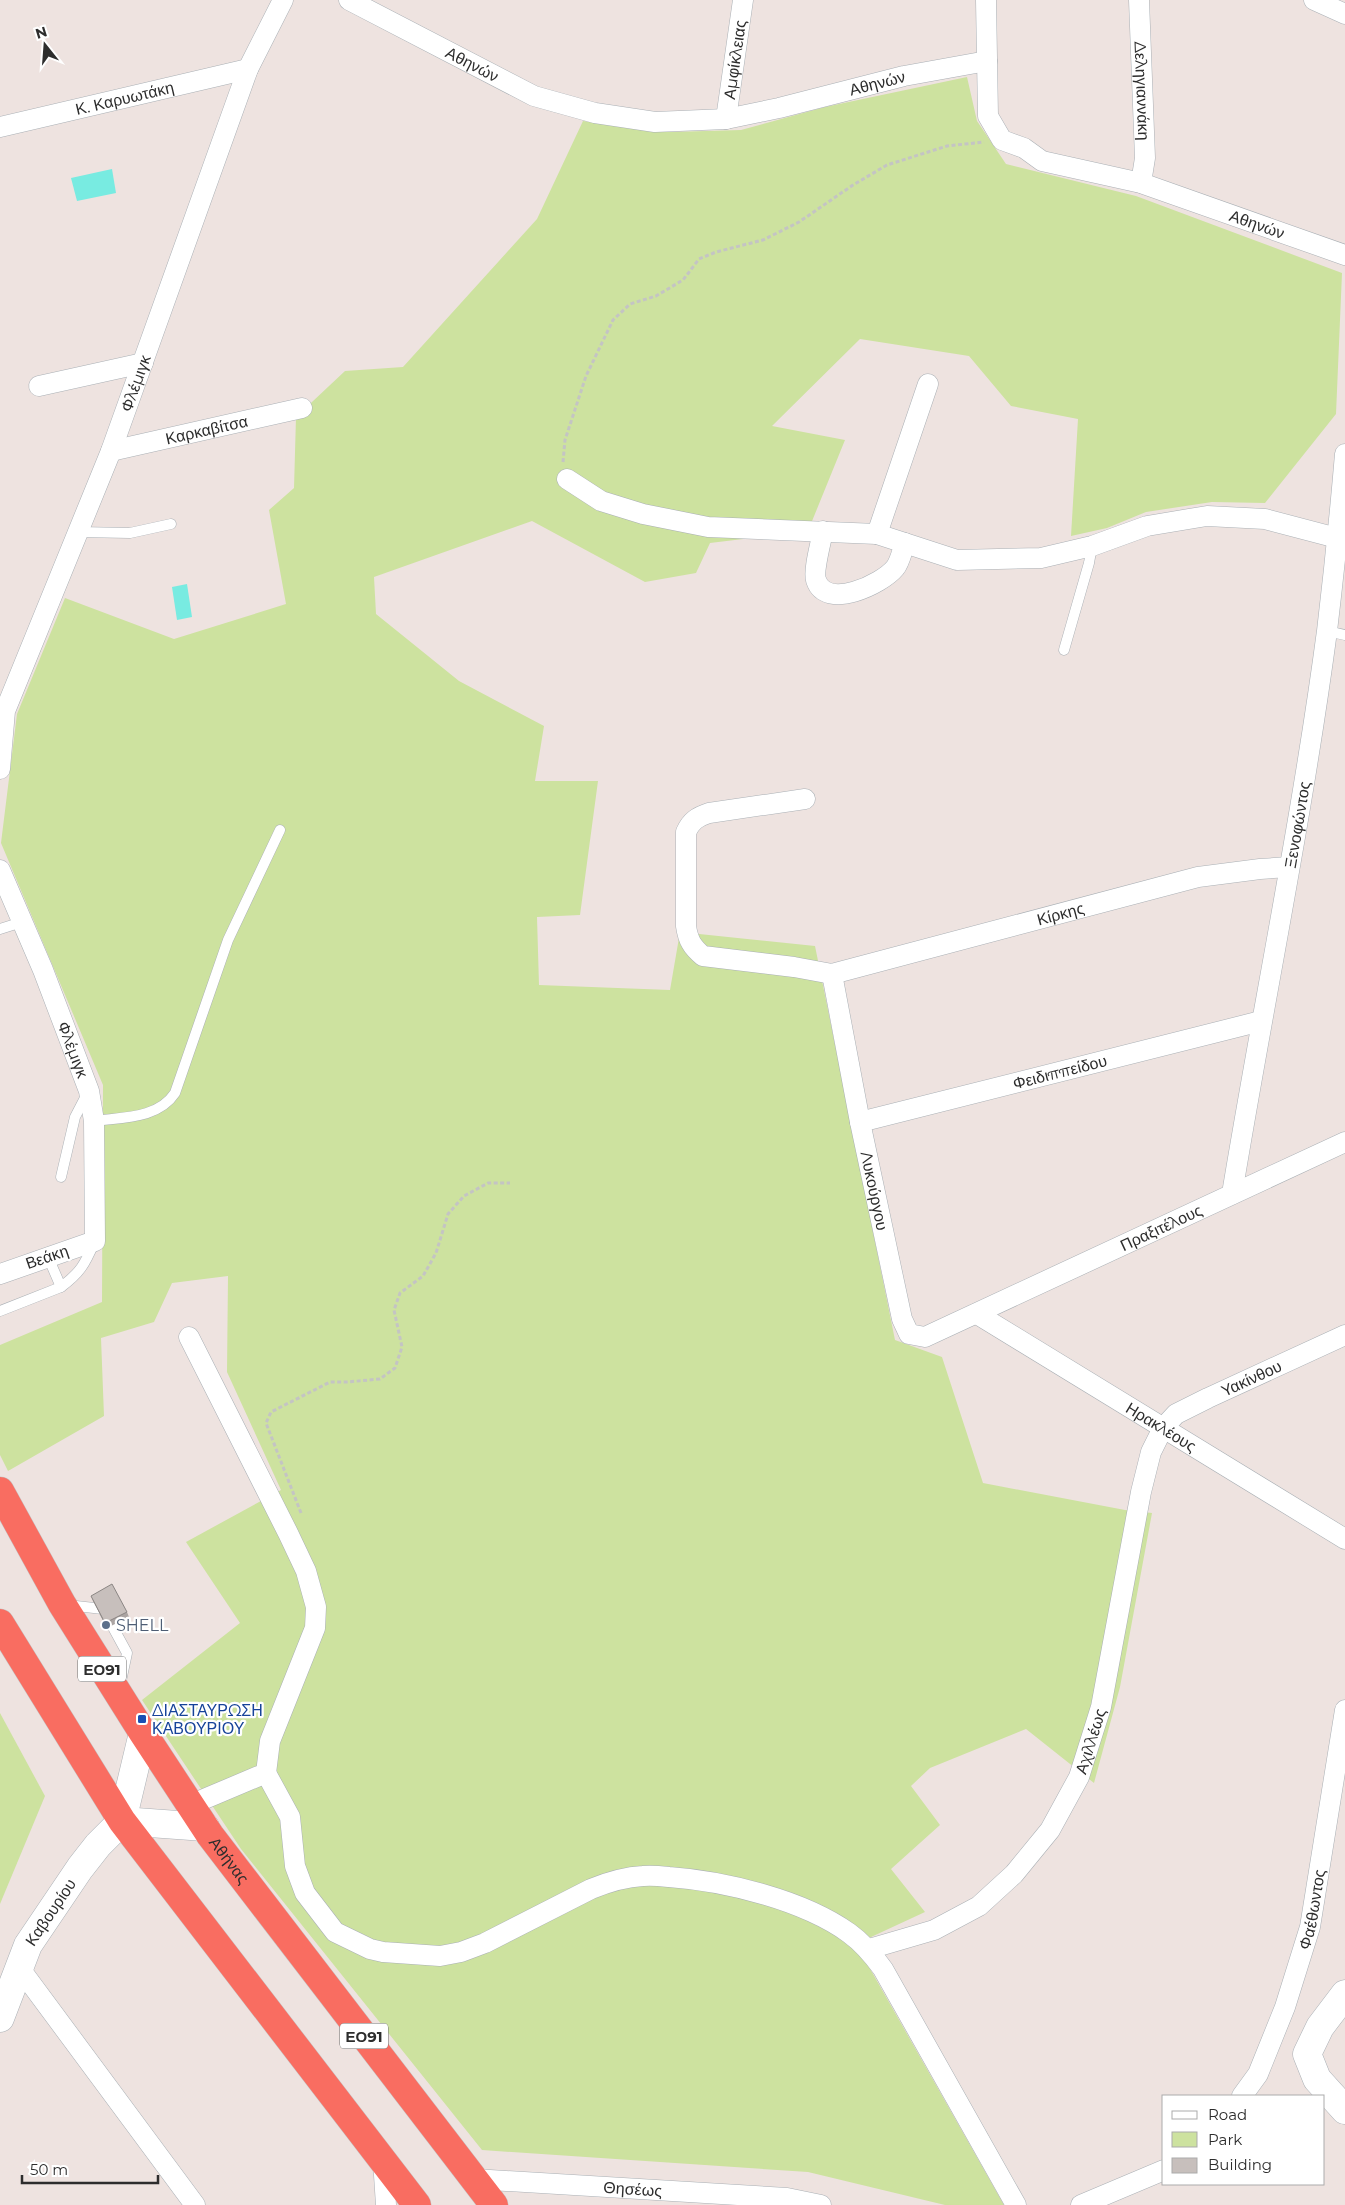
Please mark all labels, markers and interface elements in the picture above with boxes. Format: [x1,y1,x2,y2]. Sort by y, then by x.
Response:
street label: Αμφίκλειας [719,18,750,100]
north arrow [20,20,70,70]
text: N [33,22,49,43]
street label: Δεληγιαννάκη [1131,41,1154,141]
street label: Αθηνών [443,42,502,86]
street label: Αθηνών [847,67,907,99]
street label: Κ. Καρυωτάκη [74,77,176,119]
street label: Αθηνών [1227,206,1287,242]
street label: Φλέμιγκ [116,351,155,414]
street label: Καρκαβίτσα [164,411,250,448]
street label: Ξενοφώντος [1280,779,1314,870]
street label: Κίρκης [1035,898,1086,929]
street label: Φλέμιγκ [54,1019,93,1081]
street label: Φειδιππείδου [1011,1051,1109,1093]
street label: Λυκούργου [857,1150,892,1232]
street label: Πραξιτέλους [1117,1200,1205,1255]
street label: Βεάκη [23,1241,71,1273]
street label: Υακίνθου [1218,1356,1285,1400]
street label: Ηρακλέους [1123,1398,1200,1456]
place label: SHELL [116,1616,169,1635]
marker: SHELL [100,1619,112,1631]
road number: ΕΟ91 [78,1656,126,1682]
place label: ΔΙΑΣΤΑΥΡΩΣΗ ΚΑΒΟΥΡΙΟΥ [152,1701,263,1738]
street label: Αχιλλέως [1071,1706,1110,1776]
marker: ΔΙΑΣΤΑΥΡΩΣΗ ΚΑΒΟΥΡΙΟΥ [136,1713,148,1725]
street label: Αθήνας [206,1833,253,1887]
street label: Φαέθωντος [1294,1868,1329,1952]
street label: Καβουρίου [21,1875,80,1949]
road number: ΕΟ91 [340,2024,388,2048]
legend [1162,2095,1325,2185]
text: Road [1208,2105,1247,2124]
text: Park [1208,2130,1242,2149]
scale bar [22,2152,159,2184]
text: Building [1208,2155,1272,2174]
text: 50 m [30,2160,68,2179]
street label: Θησέως [603,2177,663,2200]

